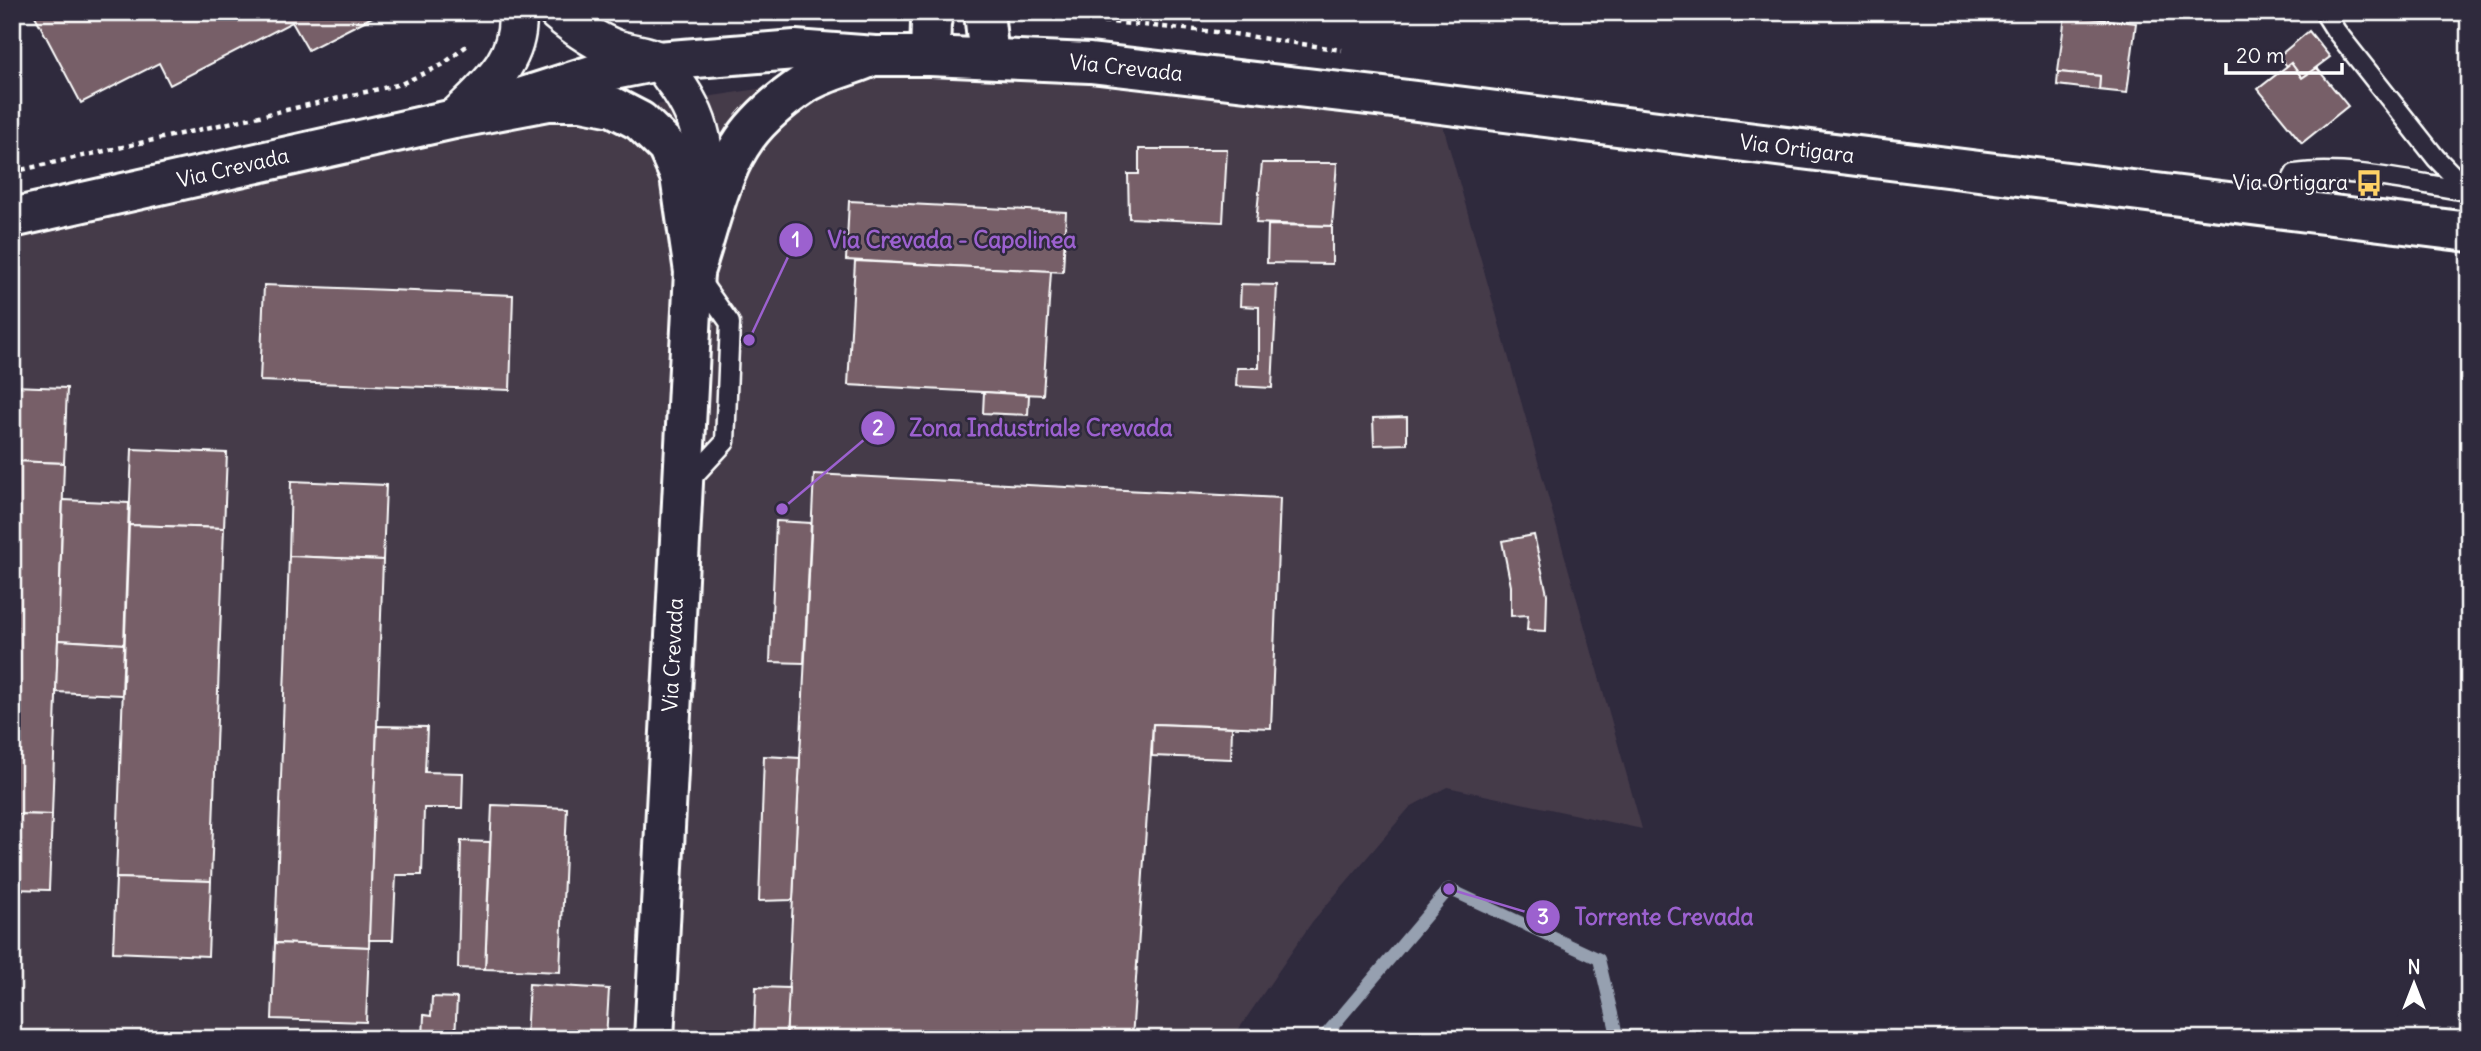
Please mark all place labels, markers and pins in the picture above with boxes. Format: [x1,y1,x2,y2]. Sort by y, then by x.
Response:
bus stop icon: Via Ortigara [2354,168,2384,198]
place label: Via Ortigara [2233,169,2348,196]
callout: Via Crevada - Capolinea [779,218,1091,262]
callout: Zona Industriale Crevada [860,406,1186,450]
callout: Torrente Crevada [1526,895,1768,939]

